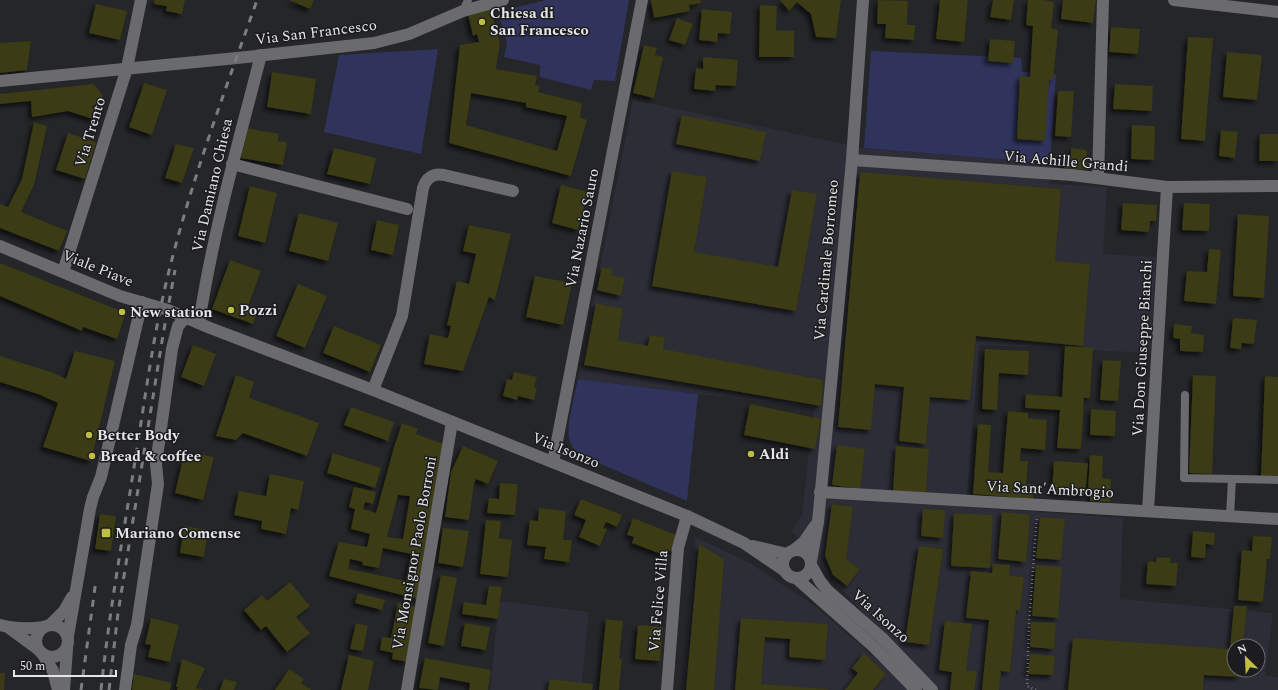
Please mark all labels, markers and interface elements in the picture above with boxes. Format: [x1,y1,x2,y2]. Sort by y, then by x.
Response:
place label: Chiesa di San Francesco [490,2,589,42]
street label: Via San Francesco [254,14,378,51]
marker: Chiesa di San Francesco [477,17,487,27]
street label: Via Trento [69,94,112,170]
street label: Via Damiano Chiesa [186,115,239,254]
street label: Via Achille Grandi [1003,145,1129,178]
street label: Via Nazario Sauro [560,166,605,290]
street label: Via Cardinale Borromeo [808,178,845,342]
street label: Viale Piave [59,244,137,293]
street label: Via Don Giuseppe Bianchi [1126,259,1159,437]
place label: Pozzi [239,299,277,322]
place label: New station [130,301,213,324]
marker: Pozzi [226,305,236,315]
marker: New station [117,307,127,317]
place label: Better Body [97,424,180,447]
street label: Via Isonzo [529,426,603,474]
marker: Better Body [84,430,94,440]
place label: Aldi [759,443,789,466]
place label: Bread & coffee [100,445,201,468]
marker: Aldi [746,449,756,459]
marker: Bread & coffee [87,451,97,461]
street label: Via Monsignor Paolo Borroni [386,454,443,652]
street label: Via Sant'Ambrogio [986,475,1114,504]
place label: Mariano Comense [115,522,241,545]
marker: Mariano Comense [100,527,112,539]
street label: Via Felice Villa [643,549,674,653]
street label: Via Isonzo [847,584,915,649]
north arrow [1226,638,1266,678]
text: N [1235,640,1250,659]
scale bar [14,652,116,678]
text: 50 m [20,657,45,676]

